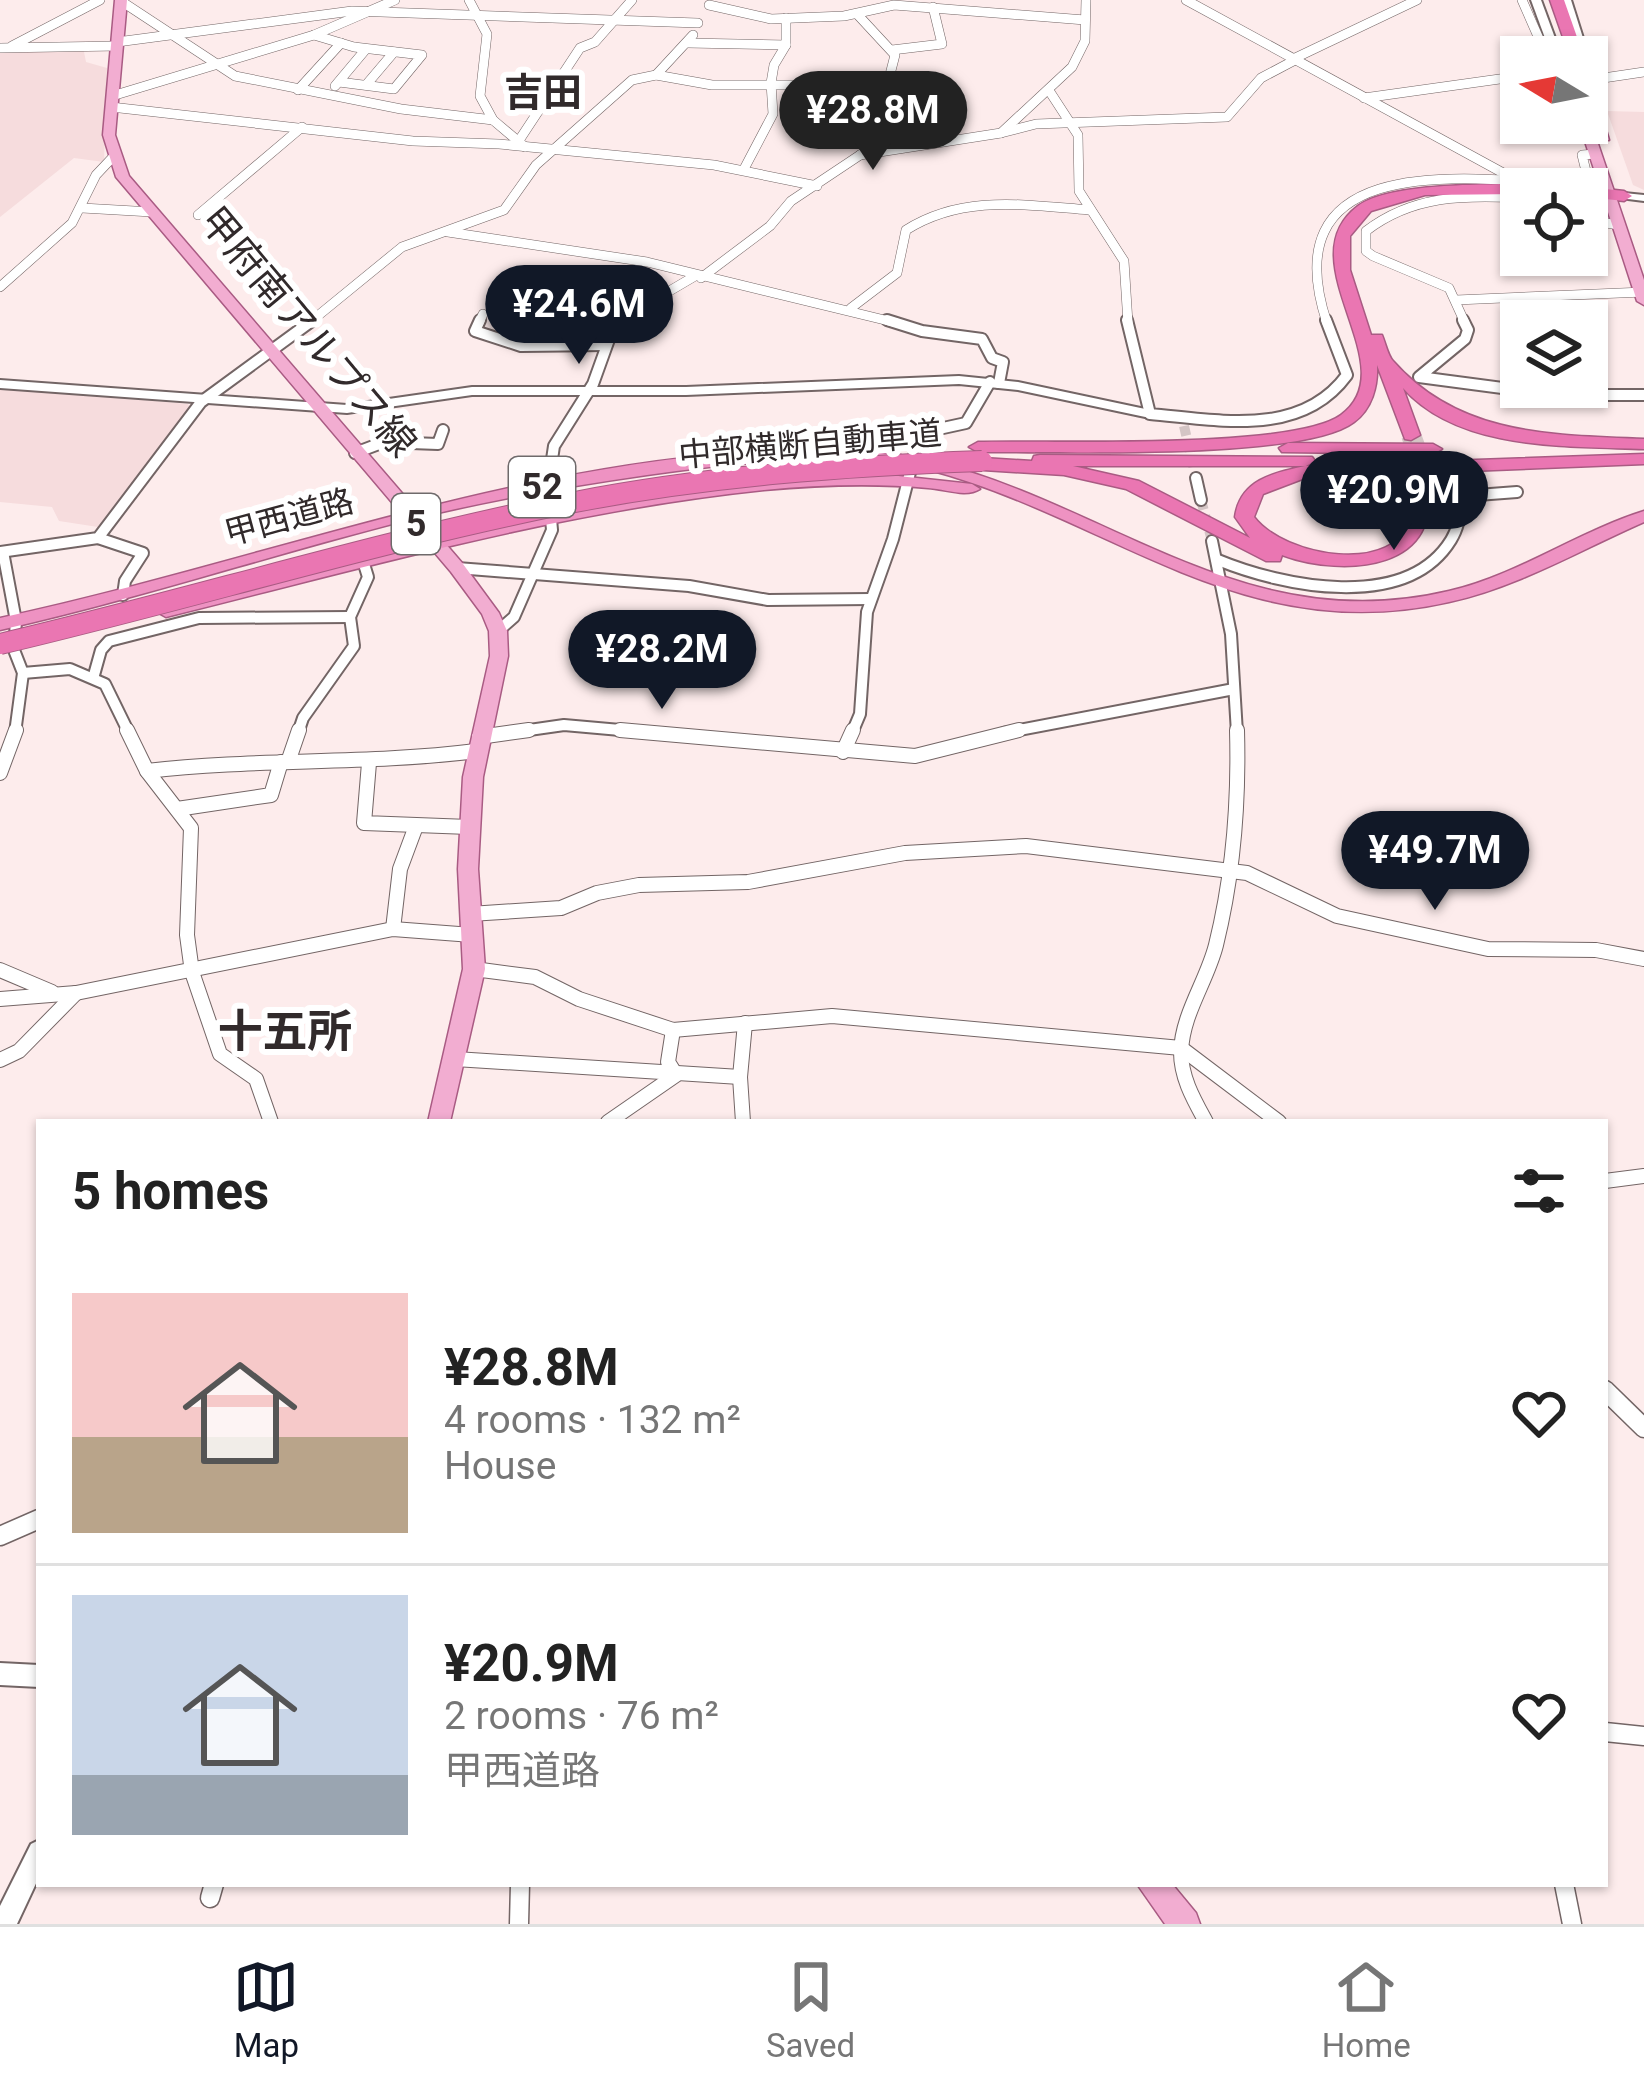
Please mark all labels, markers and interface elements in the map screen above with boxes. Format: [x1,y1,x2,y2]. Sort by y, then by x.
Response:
north arrow [1500,36,1608,144]
map controls [1500,36,1608,408]
district label: 吉田 [504,70,582,116]
pin: ¥28.8M [775,71,971,173]
text: ¥28.8M [806,87,940,133]
button: locate [1500,168,1608,276]
street label: 甲府南アルプス線 [190,198,426,466]
pin: ¥24.6M [481,265,677,367]
text: ¥24.6M [512,281,646,327]
button: layers [1500,300,1608,408]
street label: 中部横断自動車道 [677,413,943,475]
pin: ¥20.9M [1296,451,1492,553]
road number: 52 [509,457,575,517]
text: ¥20.9M [1327,467,1461,513]
street label: 甲西道路 [220,481,358,553]
road number: 5 [392,494,440,554]
pin: ¥28.2M [564,610,760,712]
text: ¥28.2M [595,626,729,672]
pin: ¥49.7M [1337,811,1533,913]
text: ¥49.7M [1368,827,1502,873]
district label: 十五所 [217,1005,353,1058]
icon: filters [1506,1158,1572,1224]
text: 5 homes [72,1162,269,1221]
text: ¥28.8M [444,1338,619,1397]
icon: home [168,1341,312,1485]
icon: heart [1506,1380,1572,1446]
text: 4 rooms · 132 m² [444,1397,741,1443]
text: House [444,1443,556,1489]
text: ¥20.9M [444,1634,619,1693]
icon: home [168,1643,312,1787]
icon: heart [1506,1682,1572,1748]
text: 2 rooms · 76 m² [444,1693,719,1739]
text: 甲西道路 [444,1748,600,1794]
tab: Map [233,1954,299,2065]
tab: Saved [766,1954,855,2065]
tab: Home [1322,1954,1411,2065]

